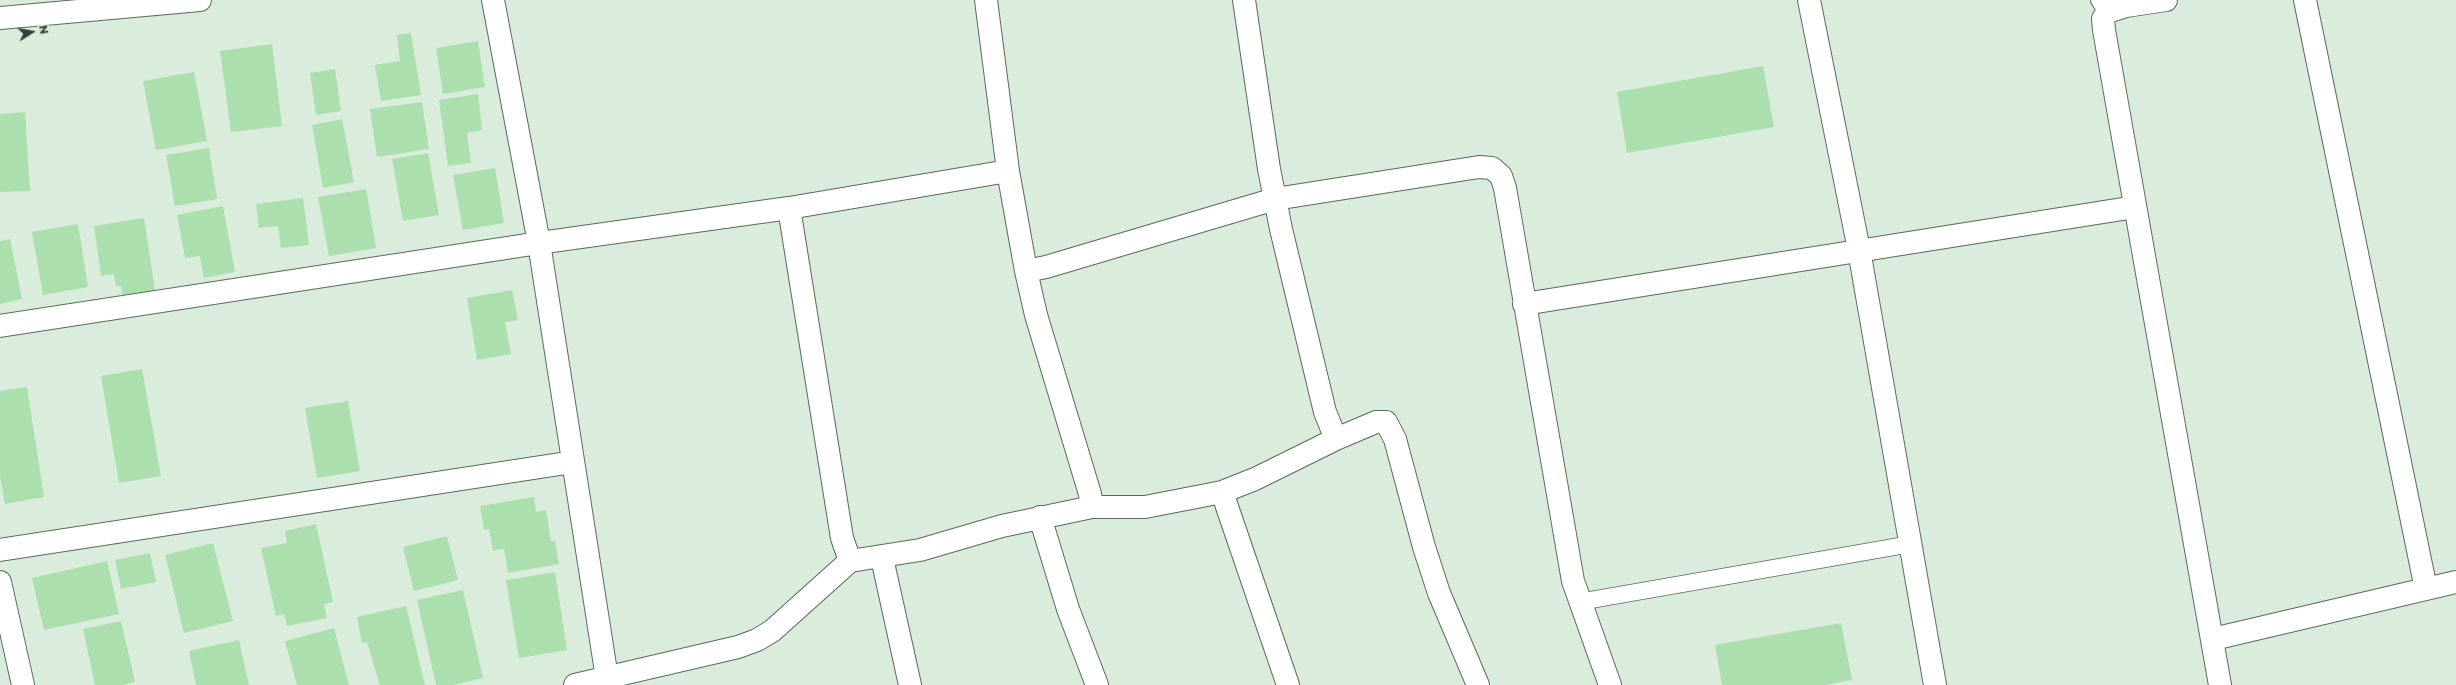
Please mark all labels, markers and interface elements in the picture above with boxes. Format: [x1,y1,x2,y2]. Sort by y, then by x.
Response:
north arrow [12,12,52,52]
text: N [36,24,51,35]

